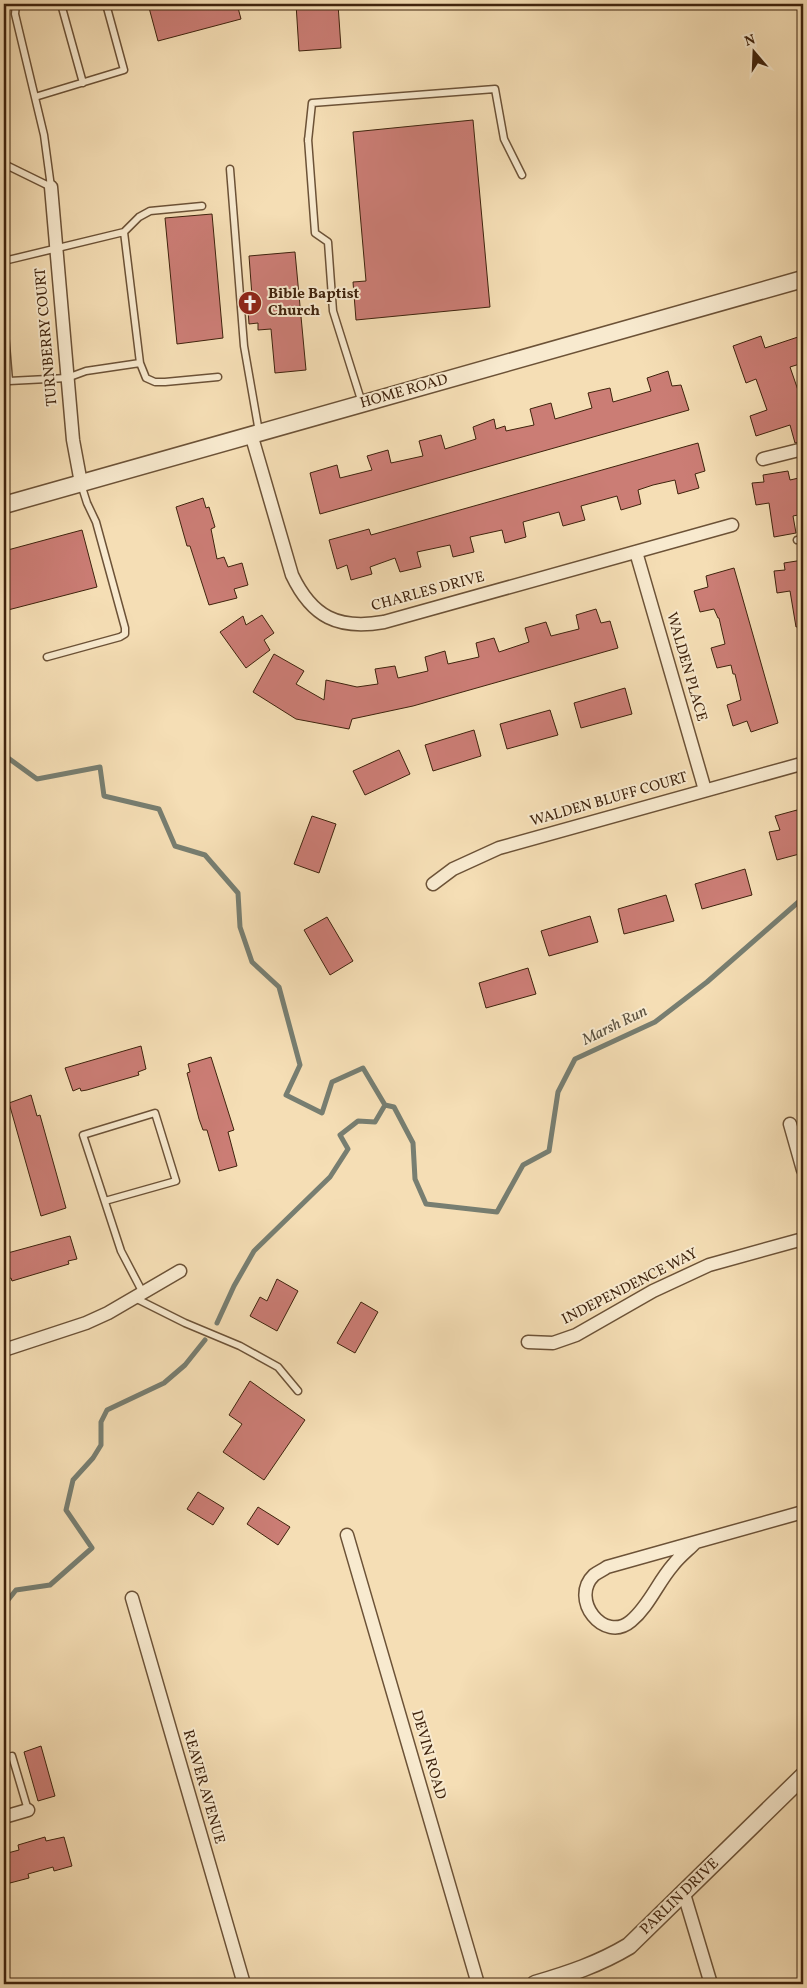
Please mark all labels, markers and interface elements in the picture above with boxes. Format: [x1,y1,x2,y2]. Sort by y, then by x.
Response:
north arrow [730,28,780,78]
text: N [742,30,758,52]
street label: TURNBERRY COURT [30,267,64,407]
place label: Bible Baptist Church [268,284,359,322]
church icon: Bible Baptist Church [237,290,263,316]
street label: HOME ROAD [358,369,451,415]
street label: CHARLES DRIVE [369,567,487,617]
street label: WALDEN PLACE [660,610,712,724]
street label: WALDEN BLUFF COURT [528,767,690,833]
water label: Marsh Run [578,1001,651,1052]
street label: INDEPENDENCE WAY [558,1243,702,1330]
street label: DEVIN ROAD [405,1708,451,1802]
street label: REAVER AVENUE [177,1727,229,1847]
street label: PARLIN DRIVE [636,1854,724,1940]

